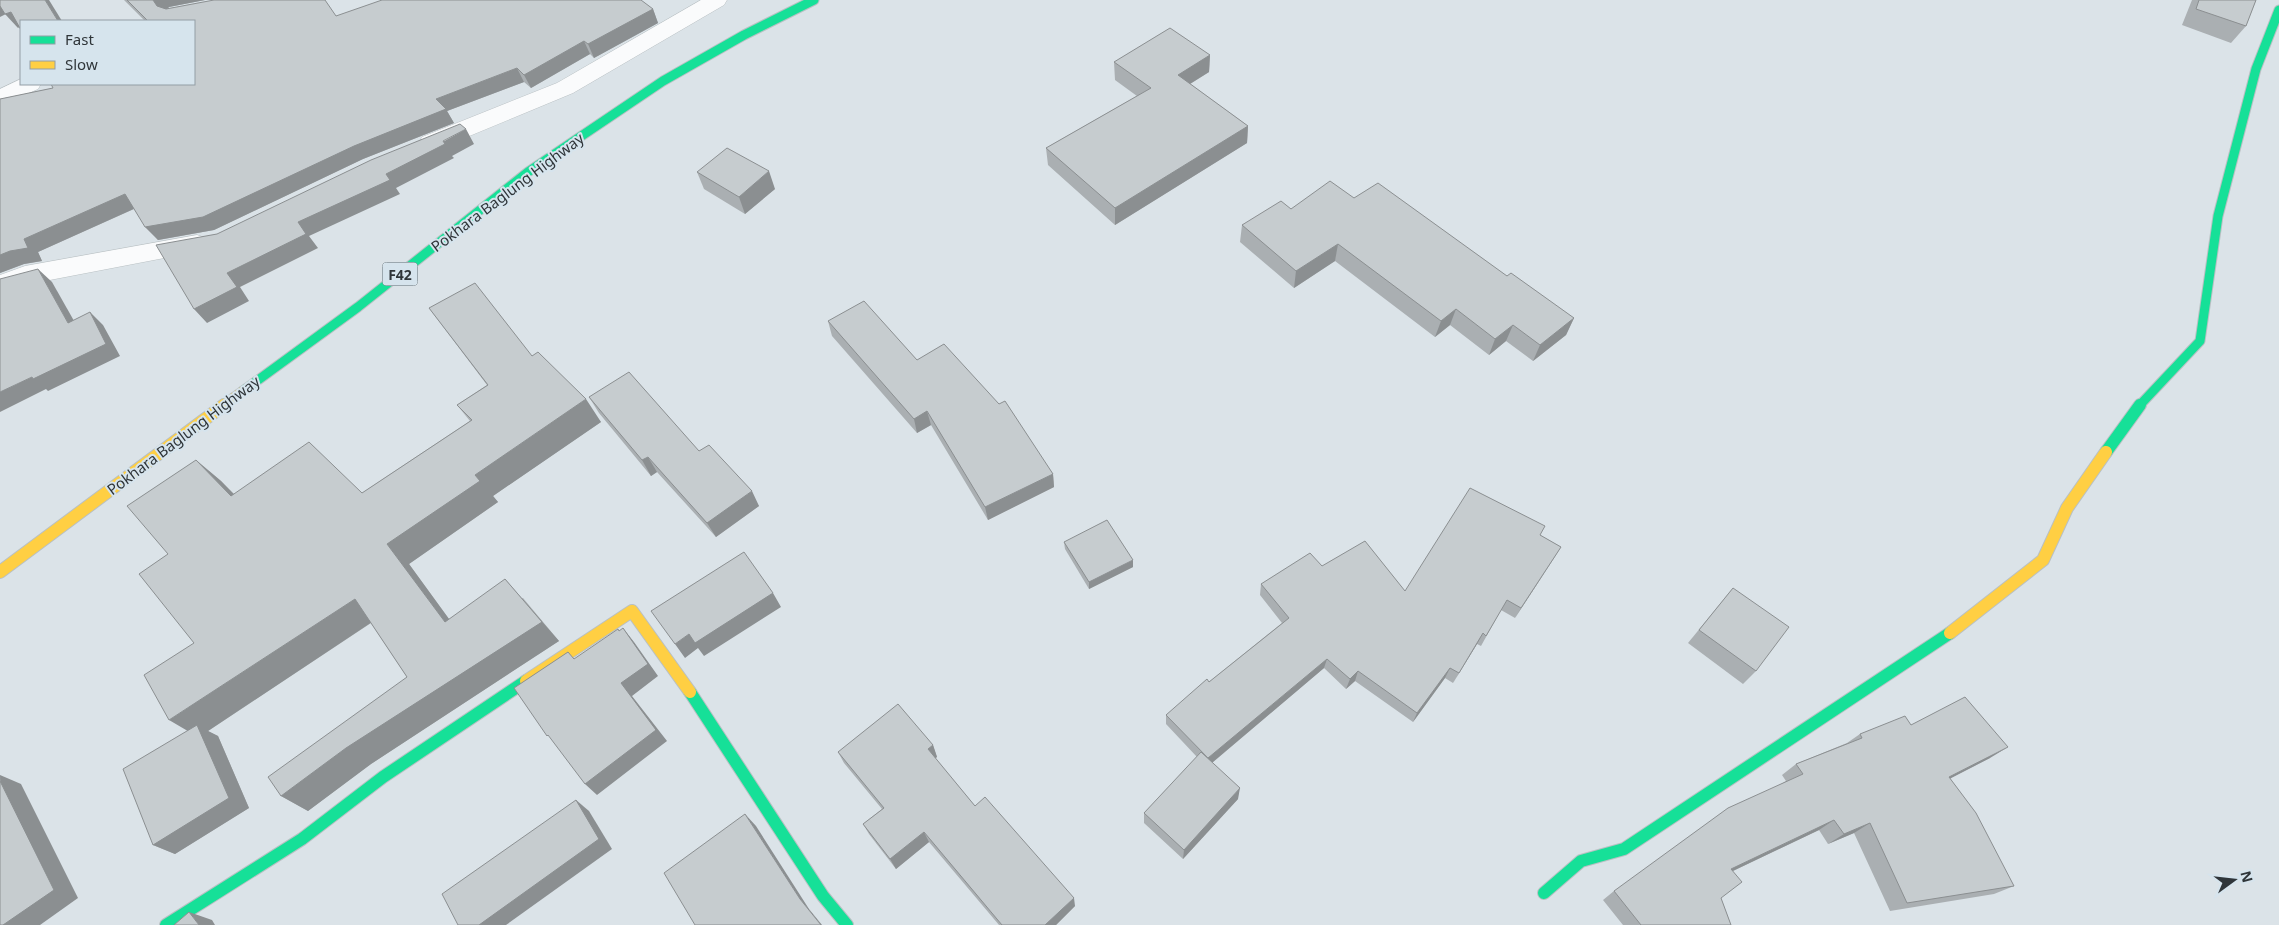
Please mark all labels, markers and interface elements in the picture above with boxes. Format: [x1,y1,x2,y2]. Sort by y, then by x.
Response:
legend [20,20,195,85]
text: Fast [65,29,94,49]
text: Slow [65,54,98,74]
street label: Pokhara Baglung Highway [427,128,588,256]
road number: F42 [382,262,418,286]
street label: Pokhara Baglung Highway [103,371,264,499]
north arrow [2209,855,2259,905]
text: N [2236,869,2258,884]

